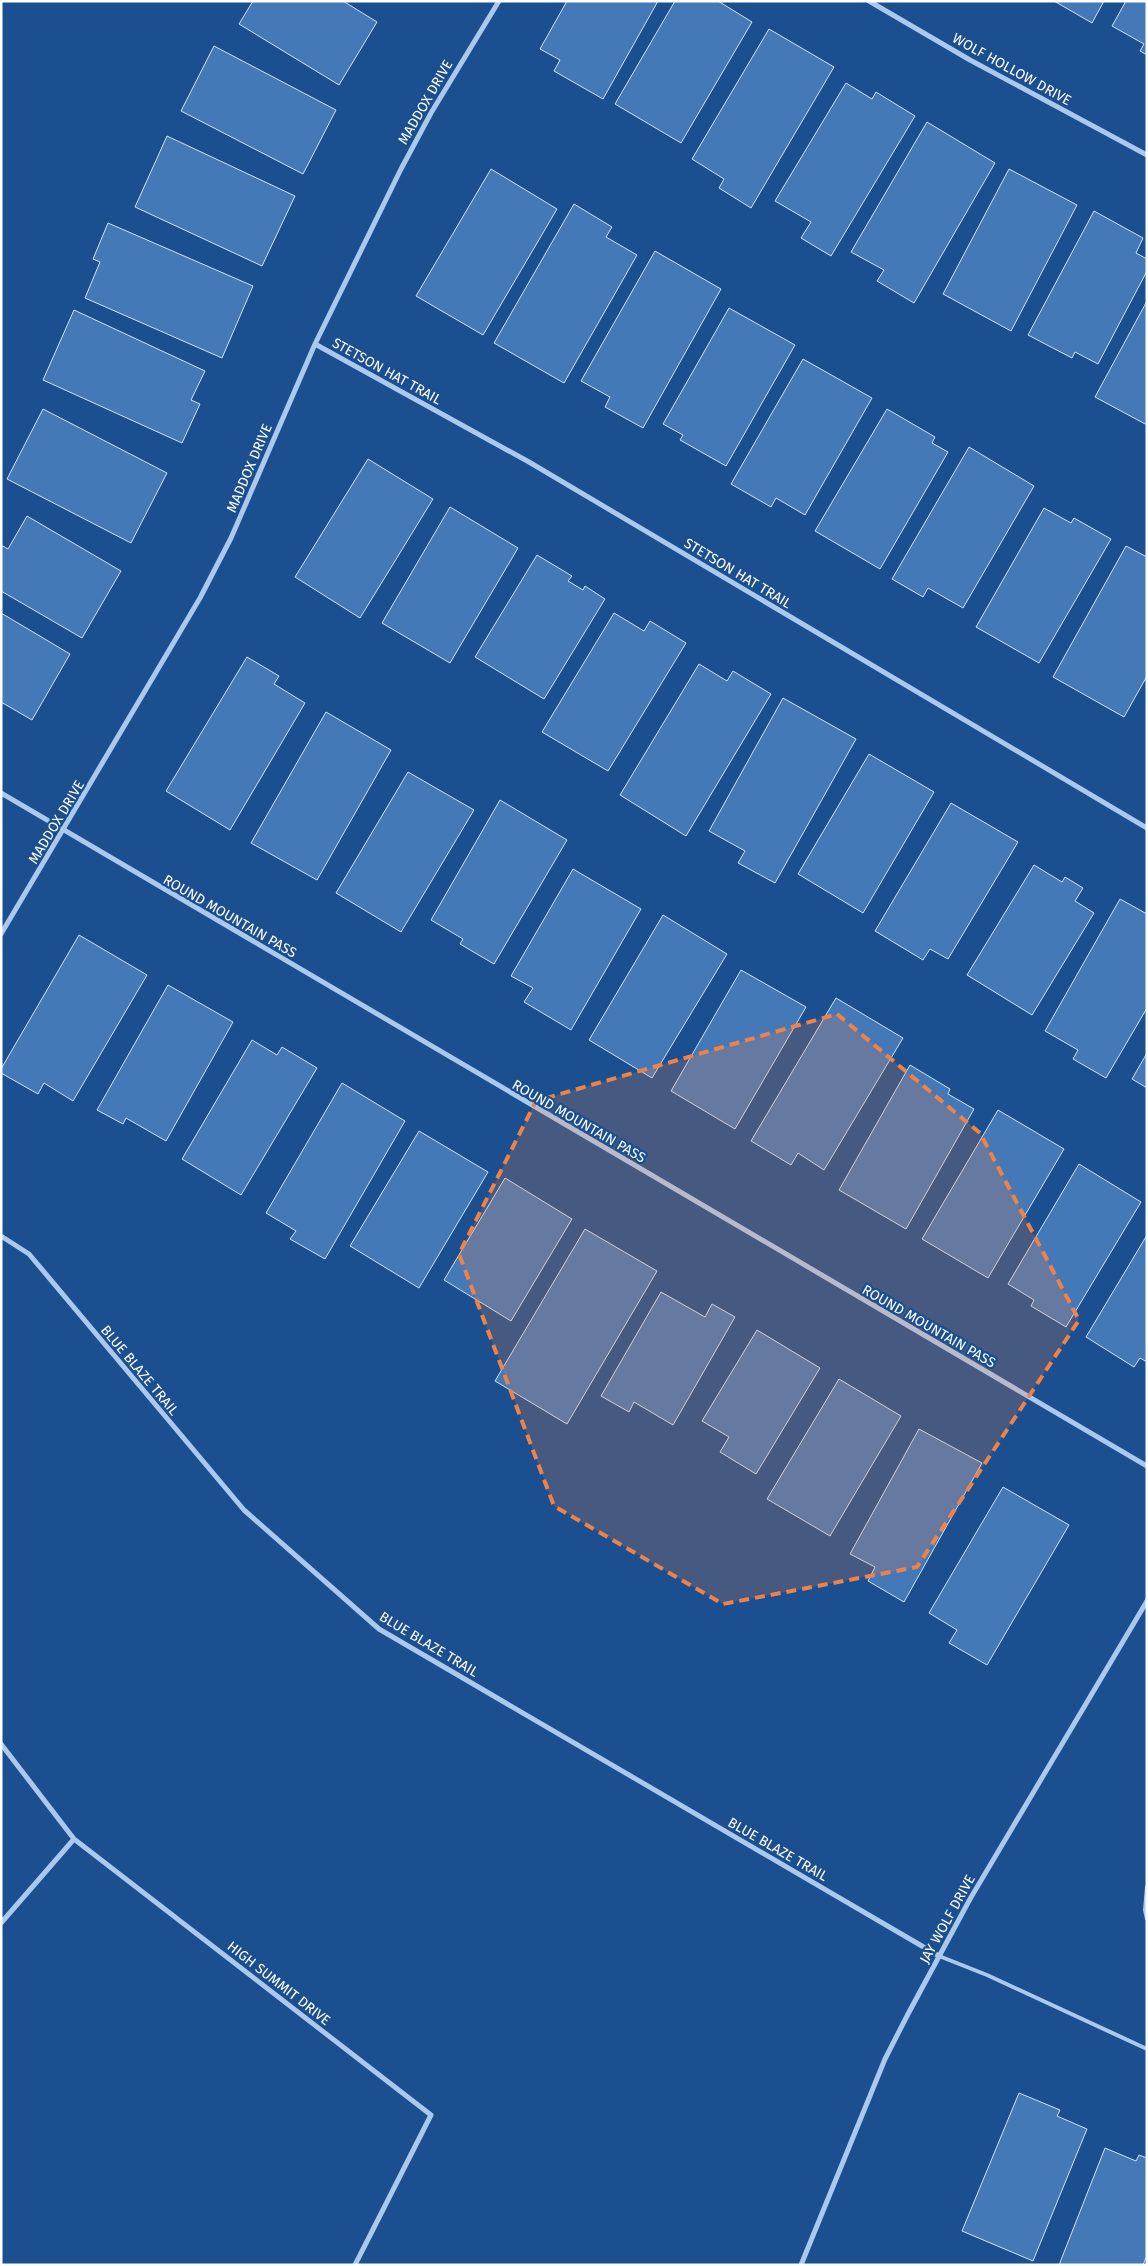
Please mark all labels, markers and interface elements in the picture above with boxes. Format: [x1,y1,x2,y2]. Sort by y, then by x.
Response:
street label: WOLF HOLLOW DRIVE [949,30,1074,109]
street label: MADDOX DRIVE [394,57,456,147]
street label: STETSON HAT TRAIL [329,334,444,409]
street label: MADDOX DRIVE [223,421,276,515]
street label: STETSON HAT TRAIL [681,535,795,612]
street label: MADDOX DRIVE [25,777,88,867]
street label: ROUND MOUNTAIN PASS [160,871,300,962]
street label: ROUND MOUNTAIN PASS [509,1076,649,1167]
street label: ROUND MOUNTAIN PASS [859,1281,999,1372]
street label: BLUE BLAZE TRAIL [97,1322,182,1419]
street label: BLUE BLAZE TRAIL [376,1608,481,1681]
street label: BLUE BLAZE TRAIL [725,1814,831,1885]
street label: JAY WOLF DRIVE [916,1872,979,1967]
street label: HIGH SUMMIT DRIVE [224,1938,334,2029]

